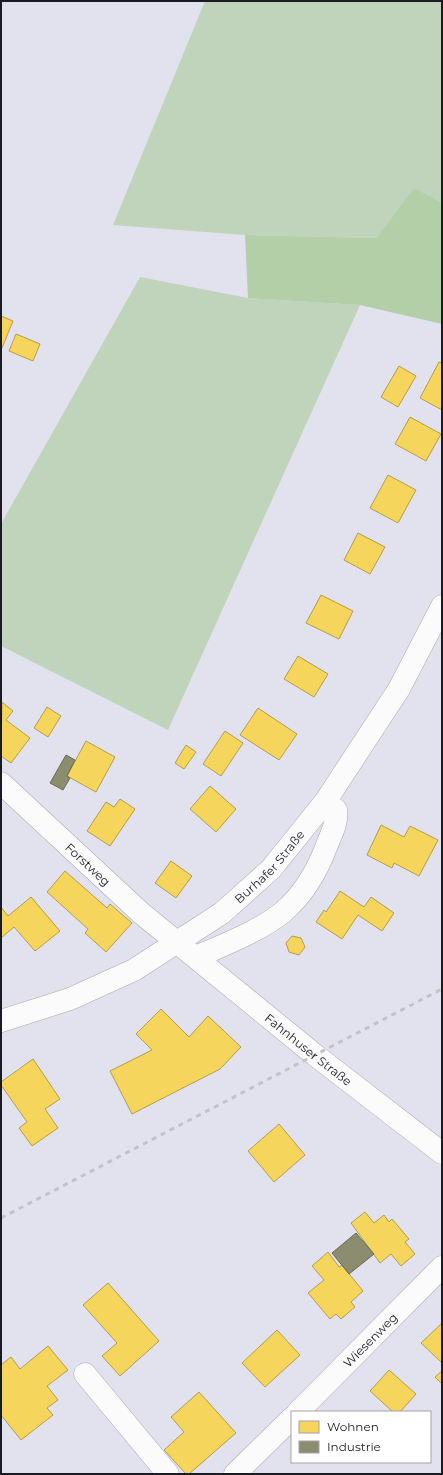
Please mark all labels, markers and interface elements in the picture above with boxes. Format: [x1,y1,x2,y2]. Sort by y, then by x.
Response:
street label: Burhafer Straße [231,827,307,906]
street label: Forstweg [63,839,114,889]
street label: Fahnhuser Straße [262,1010,355,1088]
street label: Wiesenweg [340,1309,400,1370]
legend [291,1411,431,1463]
text: Wohnen [327,1419,379,1434]
text: Industrie [327,1439,381,1454]

